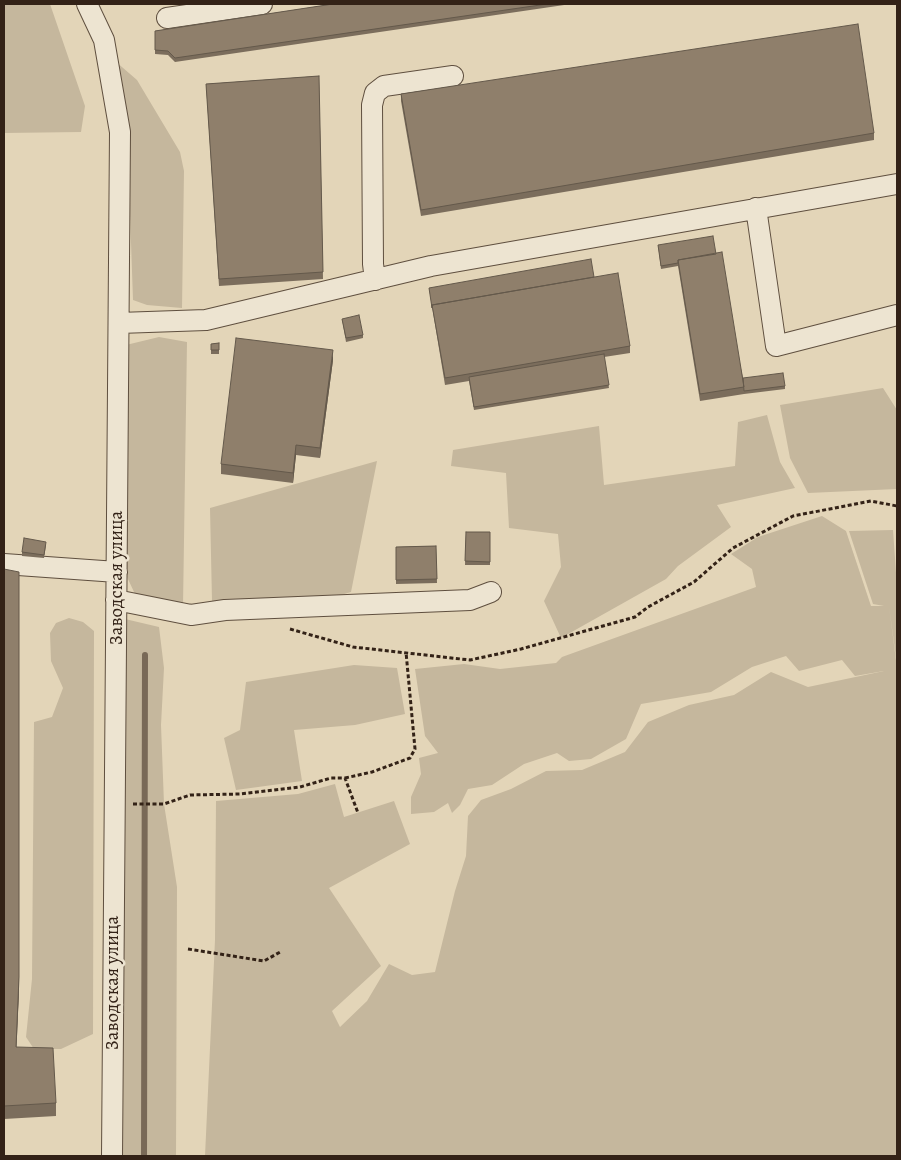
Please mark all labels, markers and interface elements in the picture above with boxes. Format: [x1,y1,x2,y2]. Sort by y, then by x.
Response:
street label: Заводская улица [106,511,128,645]
street label: Заводская улица [102,916,124,1050]

